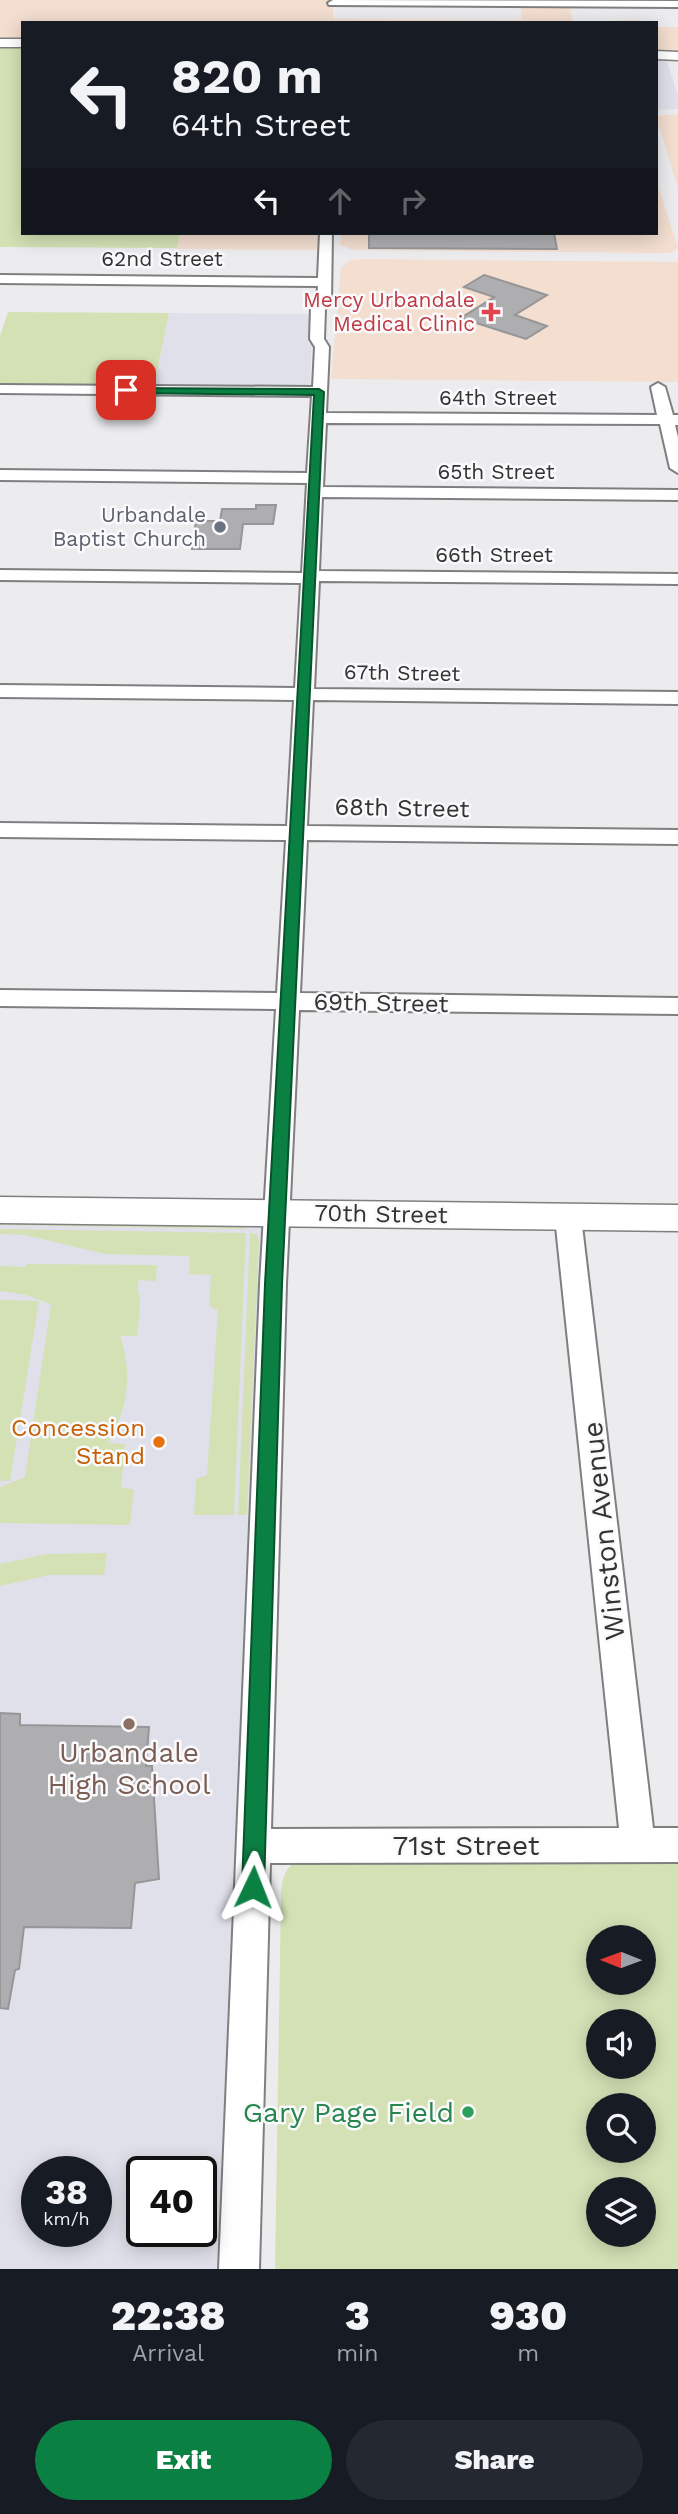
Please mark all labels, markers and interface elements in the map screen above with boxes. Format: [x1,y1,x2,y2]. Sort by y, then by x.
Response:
text: 820 m [171,47,323,105]
icon: left [56,49,147,140]
text: 64th Street [171,106,350,144]
icon: left [248,182,286,220]
icon: ahead [321,182,359,220]
icon: right [394,182,432,220]
street label: 62nd Street [101,246,223,271]
place label: Mercy Urbandale Medical Clinic [303,287,475,336]
marker: Mercy Urbandale Medical Clinic [481,302,501,322]
pin [96,360,156,420]
icon: arrive [107,371,145,409]
street label: 64th Street [439,385,557,410]
street label: 65th Street [437,459,555,484]
place label: Urbandale Baptist Church [53,502,206,551]
marker: Urbandale Baptist Church [212,519,228,535]
street label: 66th Street [435,542,553,567]
street label: 67th Street [344,659,461,686]
street label: 68th Street [334,793,470,823]
street label: 69th Street [313,988,449,1018]
street label: 70th Street [314,1199,448,1229]
place label: Concession Stand [11,1414,145,1470]
street label: Winston Avenue [576,1420,631,1642]
marker: Concession Stand [151,1434,167,1450]
marker: Urbandale High School [121,1716,137,1732]
place label: Urbandale High School [48,1736,211,1801]
street label: 71st Street [393,1829,540,1862]
position arrow [216,1850,290,1924]
north arrow [586,1925,656,1995]
map controls [586,1925,656,2247]
button: sound [586,2009,656,2079]
button: search [586,2093,656,2163]
place label: Gary Page Field [243,2096,454,2129]
marker: Gary Page Field [460,2104,476,2120]
speed limit sign: 40 [126,2156,217,2247]
text: 38 [45,2171,88,2213]
button: layers [586,2177,656,2247]
text: km/h [43,2208,90,2229]
text: 22:38 [111,2291,226,2340]
text: 3 [345,2291,370,2340]
text: 930 [489,2291,567,2340]
text: Arrival [132,2340,204,2367]
text: min [336,2340,378,2367]
text: m [517,2340,539,2367]
button: Exit [35,2420,332,2500]
button: Share [346,2420,643,2500]

